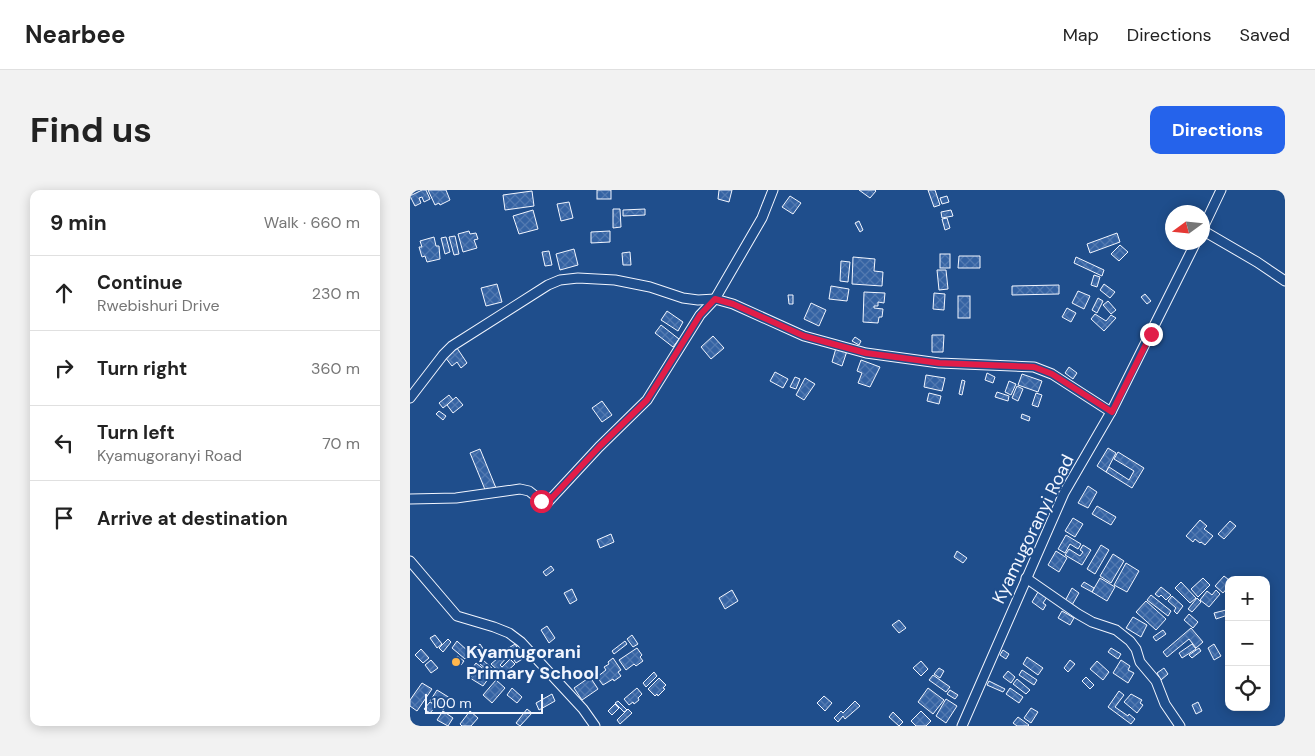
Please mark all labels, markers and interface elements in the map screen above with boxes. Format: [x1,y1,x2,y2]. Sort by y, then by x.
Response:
text: Nearbee [25,19,125,50]
text: Map [1063,23,1099,47]
text: Directions [1127,23,1212,47]
text: Saved [1240,23,1290,47]
button: Directions [1150,106,1285,154]
text: Find us [30,107,152,153]
north arrow [1165,205,1210,250]
text: 9 min [50,209,107,237]
text: Walk · 660 m [264,212,360,233]
text: Continue [97,270,183,295]
icon: ahead [50,279,78,307]
text: 230 m [312,283,360,304]
text: Rwebishuri Drive [97,295,220,316]
route end [1140,323,1163,346]
icon: right [50,354,78,382]
text: Turn right [97,356,187,381]
text: 360 m [311,358,360,379]
text: Turn left [97,420,175,445]
icon: left [50,429,78,457]
text: 70 m [322,433,360,454]
text: Kyamugoranyi Road [97,445,242,466]
street label: Kyamugoranyi Road [986,450,1080,608]
route start [530,490,553,513]
icon: arrive [50,504,78,532]
text: Arrive at destination [97,506,288,531]
map controls [1225,576,1270,711]
button: + [1225,576,1270,621]
button: − [1225,621,1270,666]
place label: Kyamugorani Primary School [466,640,599,685]
marker: Kyamugorani Primary School [450,656,462,668]
button: locate [1225,666,1270,711]
scale bar [425,691,542,714]
text: 100 m [432,694,472,712]

